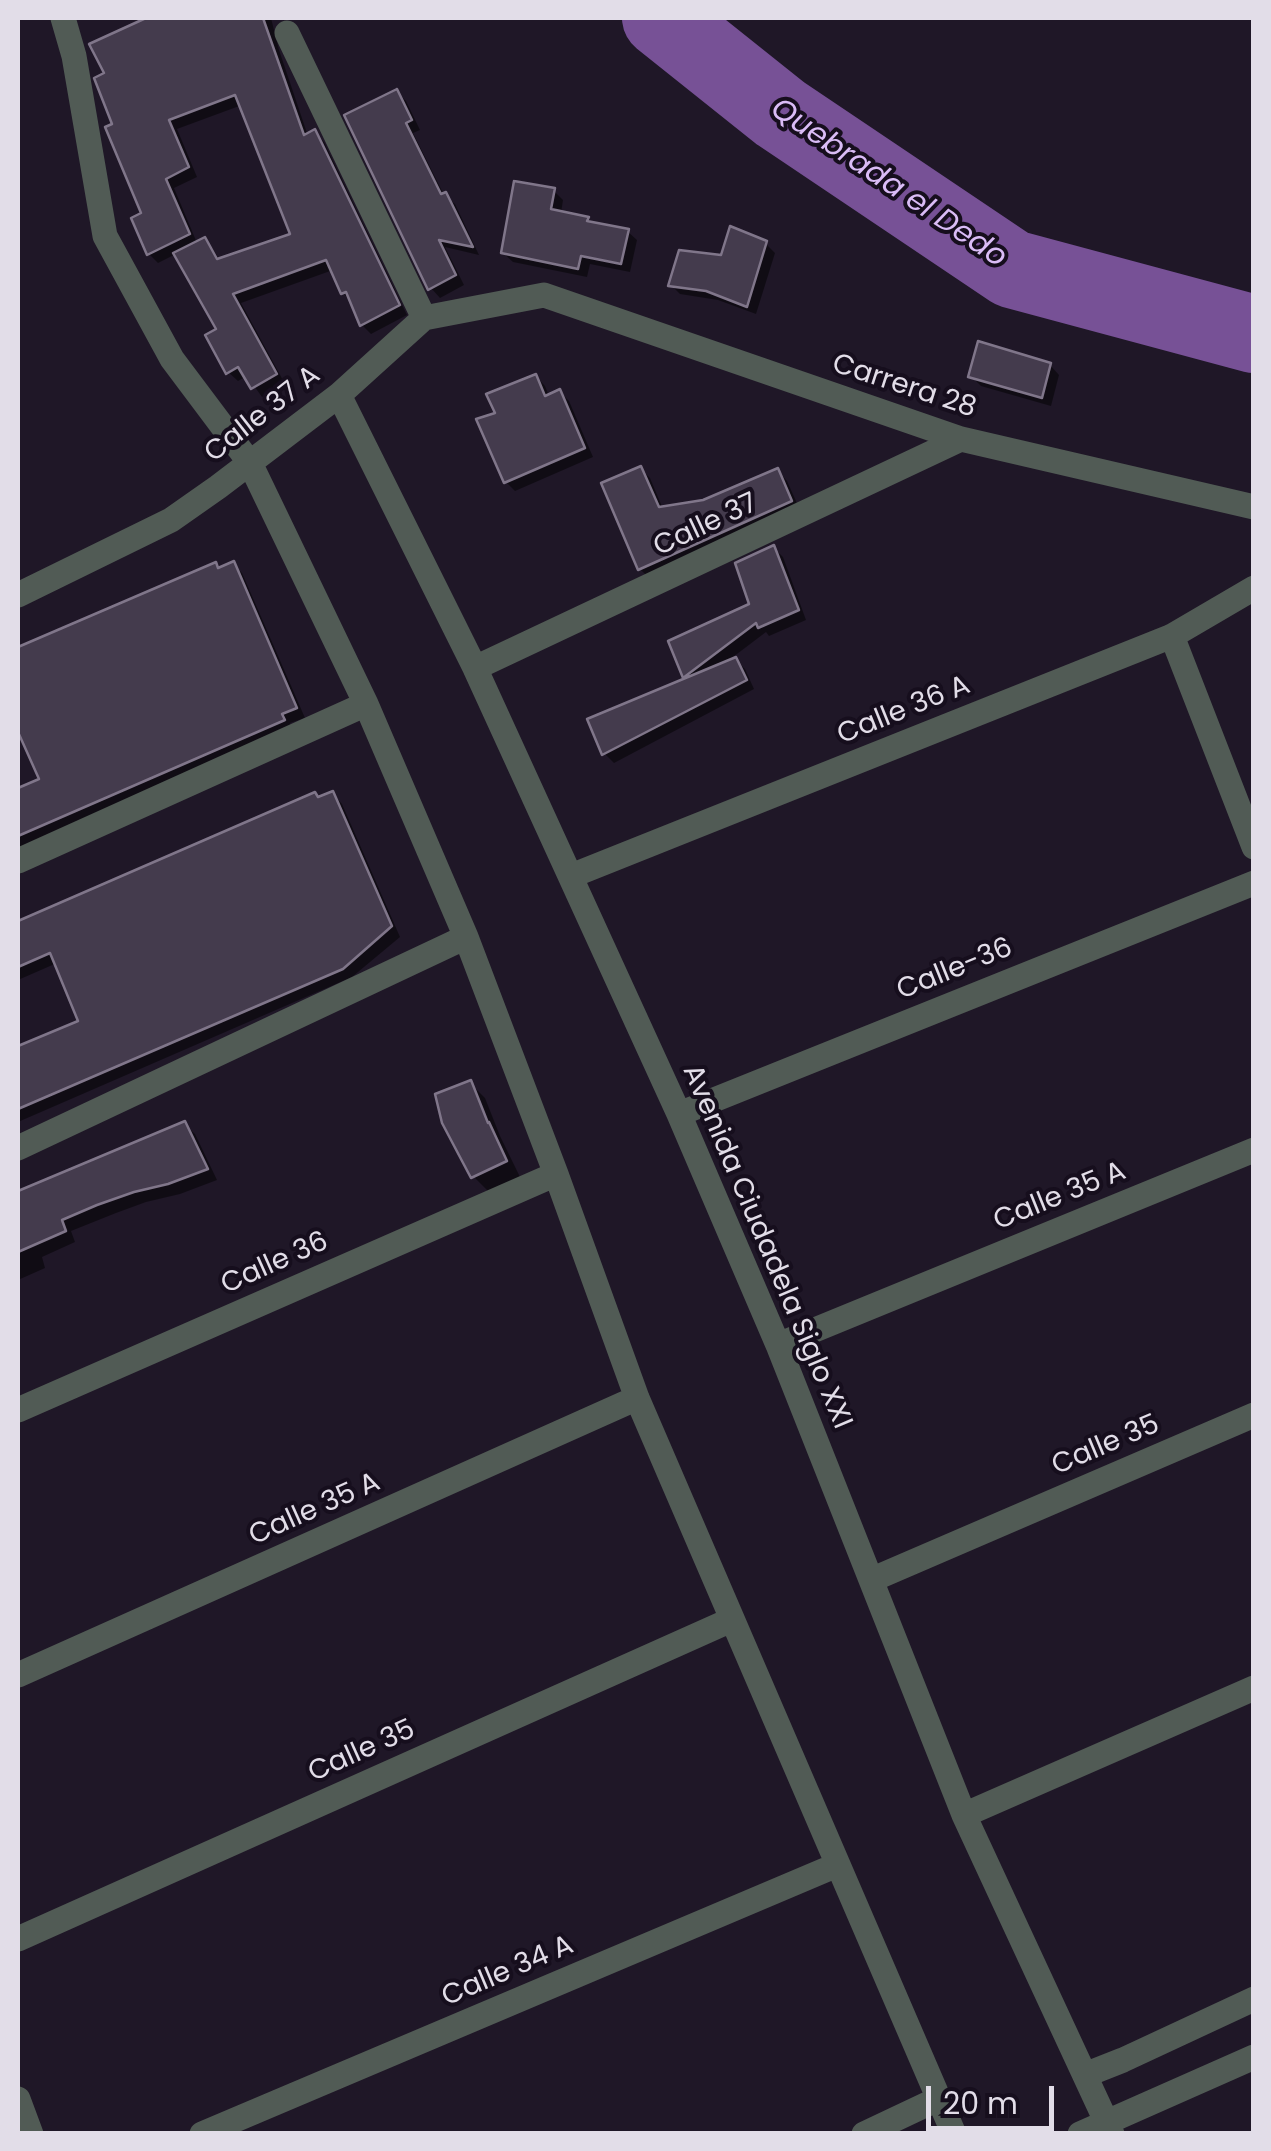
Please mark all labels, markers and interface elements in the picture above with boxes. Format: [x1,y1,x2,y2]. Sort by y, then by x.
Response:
water label: Quebrada el Dedo [763,92,1013,276]
street label: Carrera 28 [828,348,980,426]
street label: Calle 37 A [199,360,327,470]
street label: Calle 37 [649,487,763,565]
street label: Calle 36 A [833,669,975,753]
street label: Calle-36 [892,932,1018,1008]
street label: Avenida Ciudadela Siglo XXI [674,1060,858,1434]
street label: Calle 35 A [989,1155,1131,1239]
street label: Calle 36 [216,1226,334,1302]
street label: Calle 35 [1047,1408,1165,1484]
street label: Calle 35 A [244,1466,386,1554]
street label: Calle 35 [303,1714,421,1790]
street label: Calle 34 A [437,1929,579,2015]
scale bar [931,2066,1058,2128]
text: 20 m [943,2082,1018,2125]

